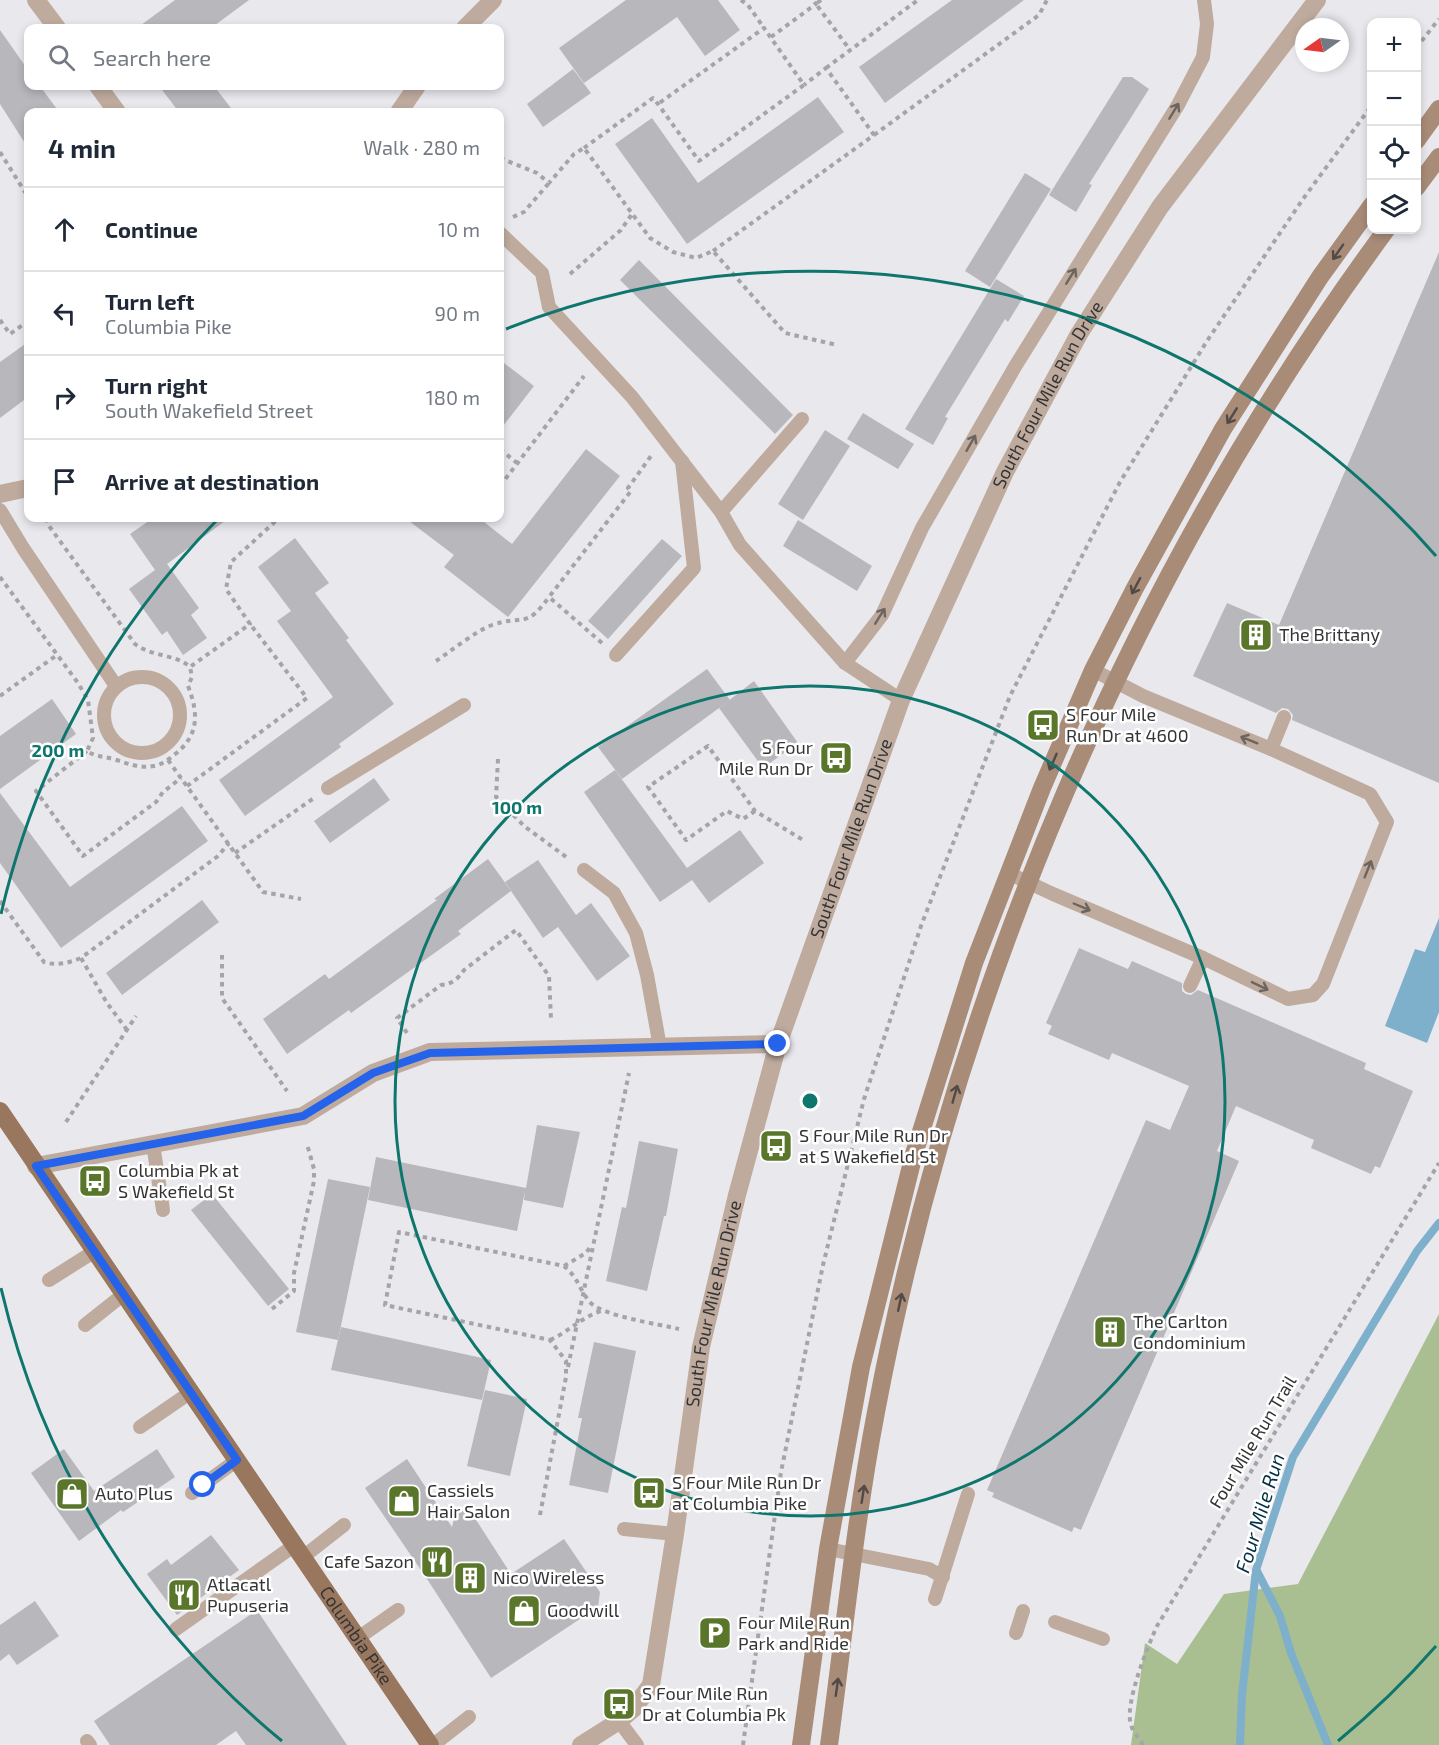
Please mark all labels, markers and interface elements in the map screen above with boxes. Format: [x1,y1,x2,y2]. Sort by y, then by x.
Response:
north arrow [1295,18,1349,72]
map controls [1367,18,1421,234]
button: + [1367,18,1421,72]
search box [24,24,504,90]
icon: search [45,41,78,74]
text: Search here [93,44,211,70]
button: − [1367,72,1421,126]
one-way arrow [1168,103,1180,120]
button: locate [1367,126,1421,180]
text: 4 min [48,132,116,163]
text: Walk · 280 m [363,135,480,159]
button: layers [1367,180,1421,234]
icon: ahead [48,213,81,246]
text: Continue [105,216,198,242]
text: 10 m [438,217,480,241]
one-way arrow [1332,244,1344,260]
one-way arrow [1066,268,1078,285]
text: Turn left [105,288,194,314]
street label: South Four Mile Run Drive [987,296,1107,492]
icon: left [48,297,81,330]
text: 90 m [435,301,480,325]
text: Columbia Pike [105,314,232,338]
text: Turn right [105,372,207,398]
icon: right [48,381,81,414]
text: 180 m [426,385,480,409]
text: South Wakefield Street [105,398,313,422]
one-way arrow [1225,407,1237,424]
one-way arrow [966,435,977,453]
icon: arrive [48,465,81,498]
text: Arrive at destination [105,468,319,494]
one-way arrow [1130,577,1142,594]
one-way arrow [875,608,887,625]
building icon: The Brittany [1238,617,1274,653]
place label: The Brittany [1279,623,1380,645]
place label: S Four Mile Run Dr at 4600 [1066,703,1189,746]
bus stop icon: S Four Mile Run Dr at 4600 [1025,707,1061,743]
one-way arrow [1240,734,1258,745]
street label: South Four Mile Run Drive [805,735,896,941]
place label: S Four Mile Run Dr [719,736,813,779]
text: 200 m [32,739,84,761]
bus stop icon: S Four Mile Run Dr [818,740,854,776]
one-way arrow [1047,753,1058,771]
text: 100 m [492,796,542,818]
one-way arrow [1364,860,1375,878]
one-way arrow [1073,902,1091,913]
one-way arrow [1251,980,1269,992]
route end [764,1030,790,1056]
one-way arrow [950,1085,961,1104]
centre of rings [800,1091,820,1111]
place label: S Four Mile Run Dr at S Wakefield St [799,1124,948,1167]
bus stop icon: S Four Mile Run Dr at S Wakefield St [758,1128,794,1164]
place label: Columbia Pk at S Wakefield St [118,1159,239,1202]
bus stop icon: Columbia Pk at S Wakefield St [77,1163,113,1199]
street label: South Four Mile Run Drive [681,1198,745,1408]
one-way arrow [895,1293,906,1313]
place label: The Carlton Condominium [1133,1310,1246,1353]
building icon: The Carlton Condominium [1092,1314,1128,1350]
street label: Four Mile Run Trail [1205,1371,1301,1513]
water label: Four Mile Run [1230,1450,1290,1576]
route start [189,1471,215,1497]
place label: S Four Mile Run Dr at Columbia Pike [672,1471,821,1514]
bus stop icon: S Four Mile Run Dr at Columbia Pike [631,1475,667,1511]
shop icon: Auto Plus [54,1476,90,1512]
place label: Cassiels Hair Salon [427,1479,510,1522]
place label: Auto Plus [95,1482,173,1504]
shop icon: Cassiels Hair Salon [386,1483,422,1519]
one-way arrow [858,1484,869,1504]
restaurant icon: Cafe Sazon [419,1544,455,1580]
place label: Cafe Sazon [324,1550,414,1572]
building icon: Nico Wireless [452,1560,488,1596]
place label: Nico Wireless [493,1566,604,1588]
place label: Atlacatl Pupuseria [207,1573,289,1616]
restaurant icon: Atlacatl Pupuseria [166,1577,202,1613]
street label: Columbia Pike [316,1582,398,1689]
shop icon: Goodwill [506,1593,542,1629]
place label: Goodwill [547,1599,620,1621]
place label: Four Mile Run Park and Ride [738,1611,850,1654]
parking icon: Four Mile Run Park and Ride [697,1615,733,1651]
one-way arrow [832,1678,843,1697]
place label: S Four Mile Run Dr at Columbia Pk [642,1682,786,1725]
bus stop icon: S Four Mile Run Dr at Columbia Pk [601,1686,637,1722]

